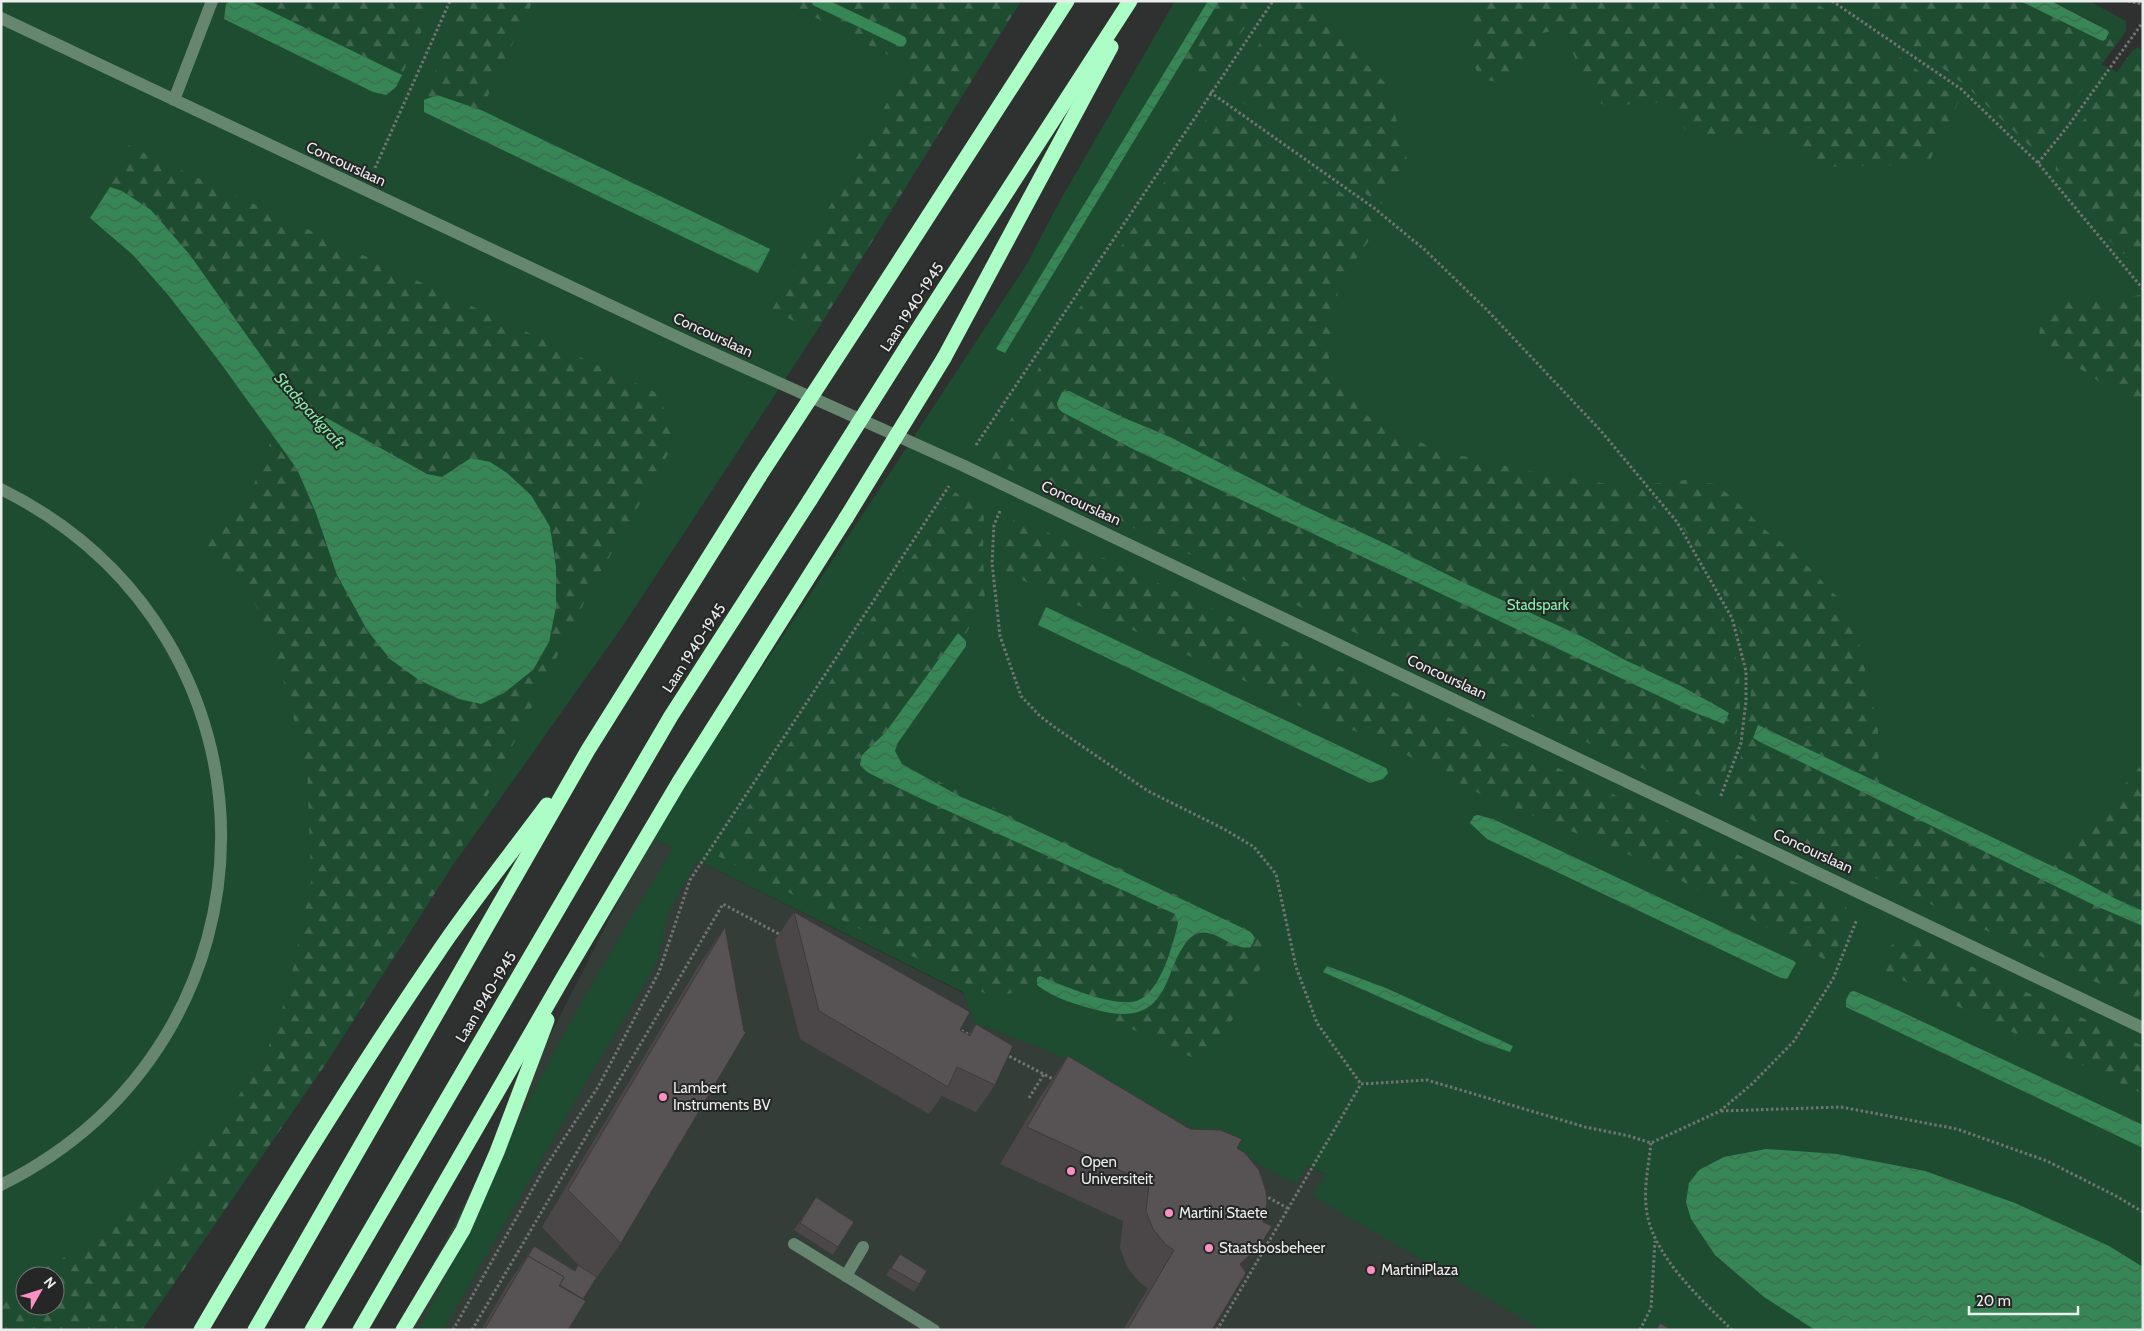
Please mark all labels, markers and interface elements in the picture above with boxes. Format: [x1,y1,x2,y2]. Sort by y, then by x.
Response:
street label: Concourslaan [303,138,389,190]
street label: Laan 1940-1945 [877,259,947,355]
street label: Concourslaan [670,309,756,361]
water label: Stadsparkgraft [271,368,349,453]
street label: Concourslaan [1038,477,1124,529]
park label: Stadspark [1507,596,1569,614]
street label: Laan 1940-1945 [659,600,729,696]
street label: Concourslaan [1404,651,1490,703]
street label: Concourslaan [1770,825,1856,877]
street label: Laan 1940-1945 [452,948,520,1046]
place label: Lambert Instruments BV [673,1079,771,1114]
marker: Lambert Instruments BV [657,1091,669,1103]
place label: Open Universiteit [1081,1153,1153,1188]
marker: Open Universiteit [1065,1165,1077,1177]
place label: Martini Staete [1179,1204,1268,1222]
marker: Martini Staete [1163,1207,1175,1219]
place label: Staatsbosbeheer [1219,1239,1325,1257]
marker: Staatsbosbeheer [1203,1242,1215,1254]
place label: MartiniPlaza [1381,1261,1459,1279]
marker: MartiniPlaza [1365,1264,1377,1276]
north arrow [15,1266,65,1316]
text: N [40,1273,60,1292]
scale bar [1969,1284,2078,1316]
text: 20 m [1976,1292,2011,1310]

